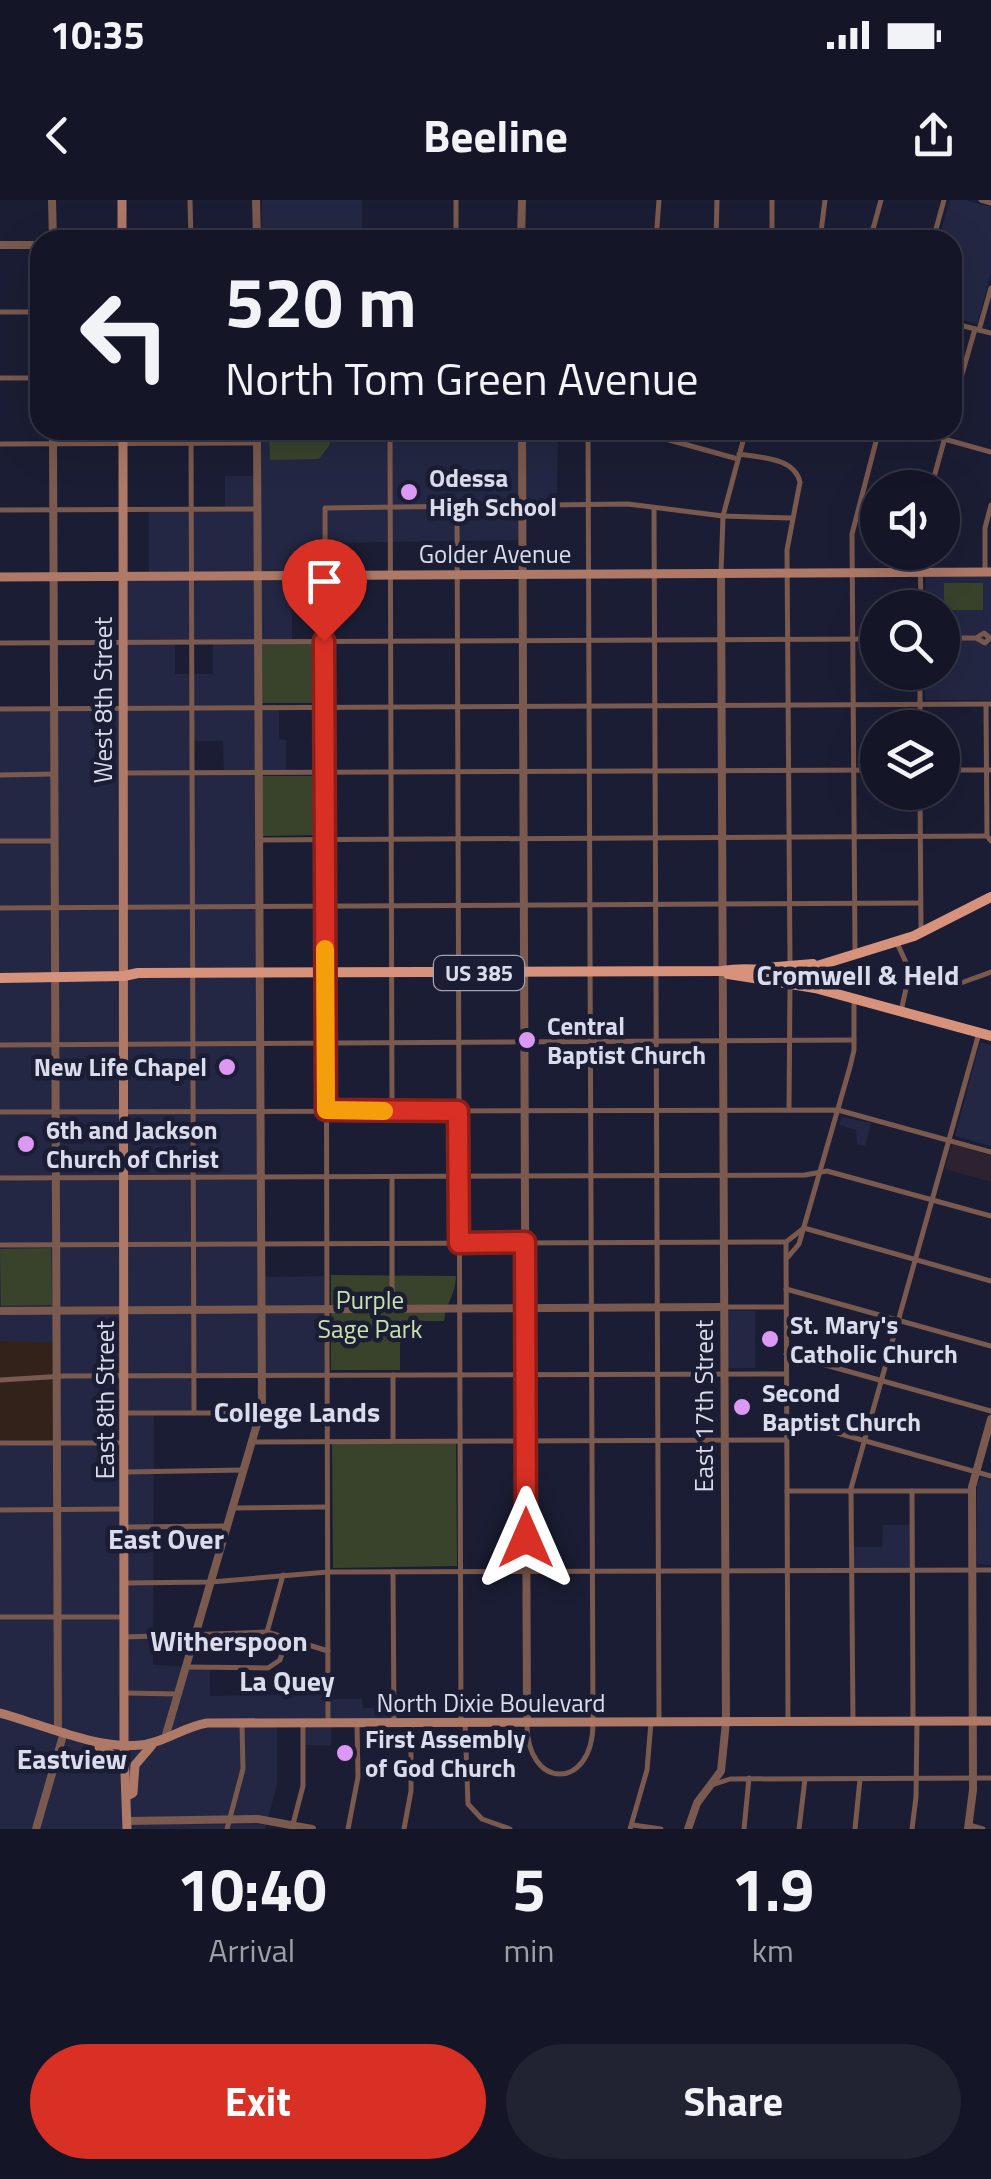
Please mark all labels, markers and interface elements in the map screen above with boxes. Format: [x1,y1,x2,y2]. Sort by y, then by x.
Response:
text: 10:35 [50,6,145,64]
text: Beeline [423,101,568,169]
icon: back [30,108,85,163]
icon: share [906,108,961,163]
text: 520 m [225,248,417,354]
icon: left [60,270,190,400]
text: North Tom Green Avenue [225,344,698,412]
place label: Odessa High School [429,459,557,526]
map controls [860,470,960,810]
button: sound [860,470,960,570]
marker: Odessa High School [398,481,420,503]
street label: Golder Avenue [419,535,571,573]
pin [282,539,367,642]
icon: arrive [297,554,352,609]
button: search [860,590,960,690]
street label: West 8th Street [84,617,122,783]
button: layers [860,710,960,810]
district label: Cromwell & Held [757,953,959,996]
road number: US 385 [434,956,524,990]
place label: Central Baptist Church [547,1007,706,1074]
marker: Central Baptist Church [516,1029,538,1051]
place label: New Life Chapel [34,1048,207,1086]
marker: New Life Chapel [216,1056,238,1078]
place label: 6th and Jackson Church of Christ [46,1111,219,1178]
marker: 6th and Jackson Church of Christ [15,1133,37,1155]
park label: Purple Sage Park [318,1281,422,1348]
place label: St. Mary's Catholic Church [790,1306,958,1373]
street label: East 17th Street [685,1320,723,1492]
street label: East 8th Street [86,1321,124,1479]
marker: St. Mary's Catholic Church [759,1328,781,1350]
place label: Second Baptist Church [762,1374,921,1441]
district label: College Lands [214,1390,380,1433]
marker: Second Baptist Church [731,1396,753,1418]
position arrow [474,1486,578,1590]
district label: East Over [108,1517,224,1560]
district label: Witherspoon [150,1619,308,1662]
district label: La Quey [239,1659,335,1702]
street label: North Dixie Boulevard [377,1684,605,1722]
place label: First Assembly of God Church [365,1720,526,1787]
district label: Eastview [17,1737,127,1780]
marker: First Assembly of God Church [334,1742,356,1764]
text: 10:40 [177,1843,327,1934]
text: 5 [512,1843,546,1934]
text: 1.9 [731,1843,814,1934]
text: Arrival [208,1926,295,1974]
text: min [504,1926,555,1974]
text: km [752,1926,794,1974]
button: Exit [30,2044,486,2159]
button: Share [506,2044,961,2159]

